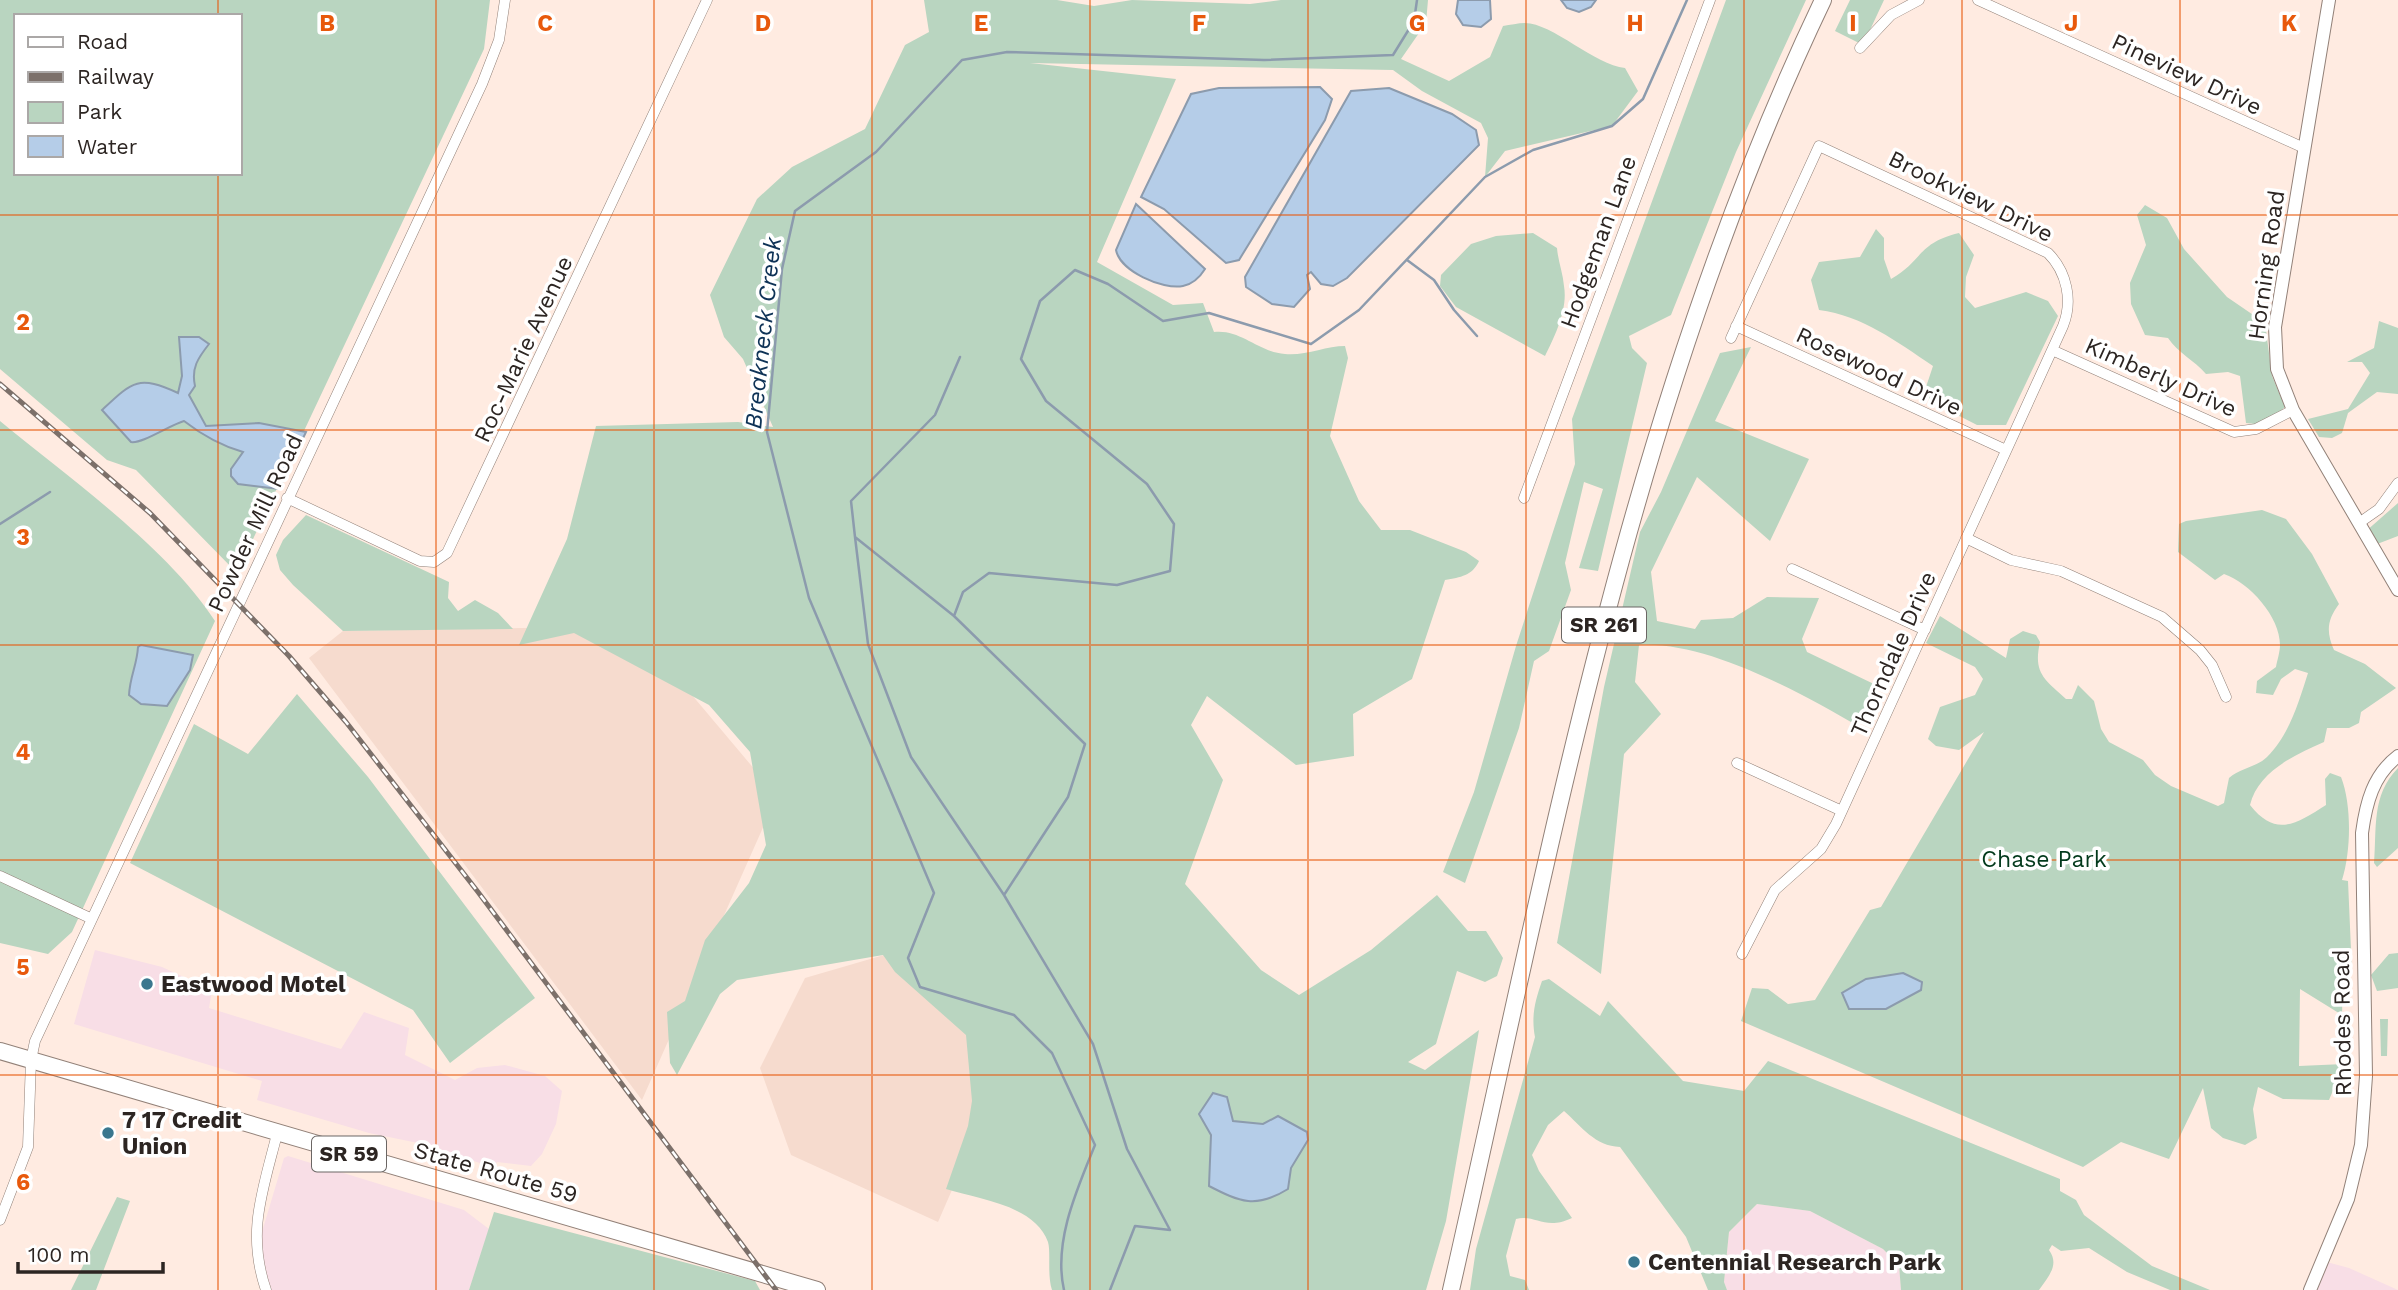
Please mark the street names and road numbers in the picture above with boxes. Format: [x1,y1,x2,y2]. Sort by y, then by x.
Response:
street label: Pineview Drive [2108,28,2266,121]
street label: Brookview Drive [1884,145,2057,248]
street label: Hodgeman Lane [1555,152,1642,332]
street label: Horning Road [2243,189,2290,342]
street label: Roc-Marie Avenue [468,252,578,447]
street label: Rosewood Drive [1792,321,1966,422]
street label: Kimberly Drive [2081,332,2241,423]
street label: Powder Mill Road [202,430,309,617]
street label: Thorndale Drive [1845,567,1942,741]
road number: SR 261 [1562,608,1646,642]
street label: Rhodes Road [2328,949,2357,1097]
road number: SR 59 [312,1136,386,1172]
street label: State Route 59 [411,1136,581,1209]

